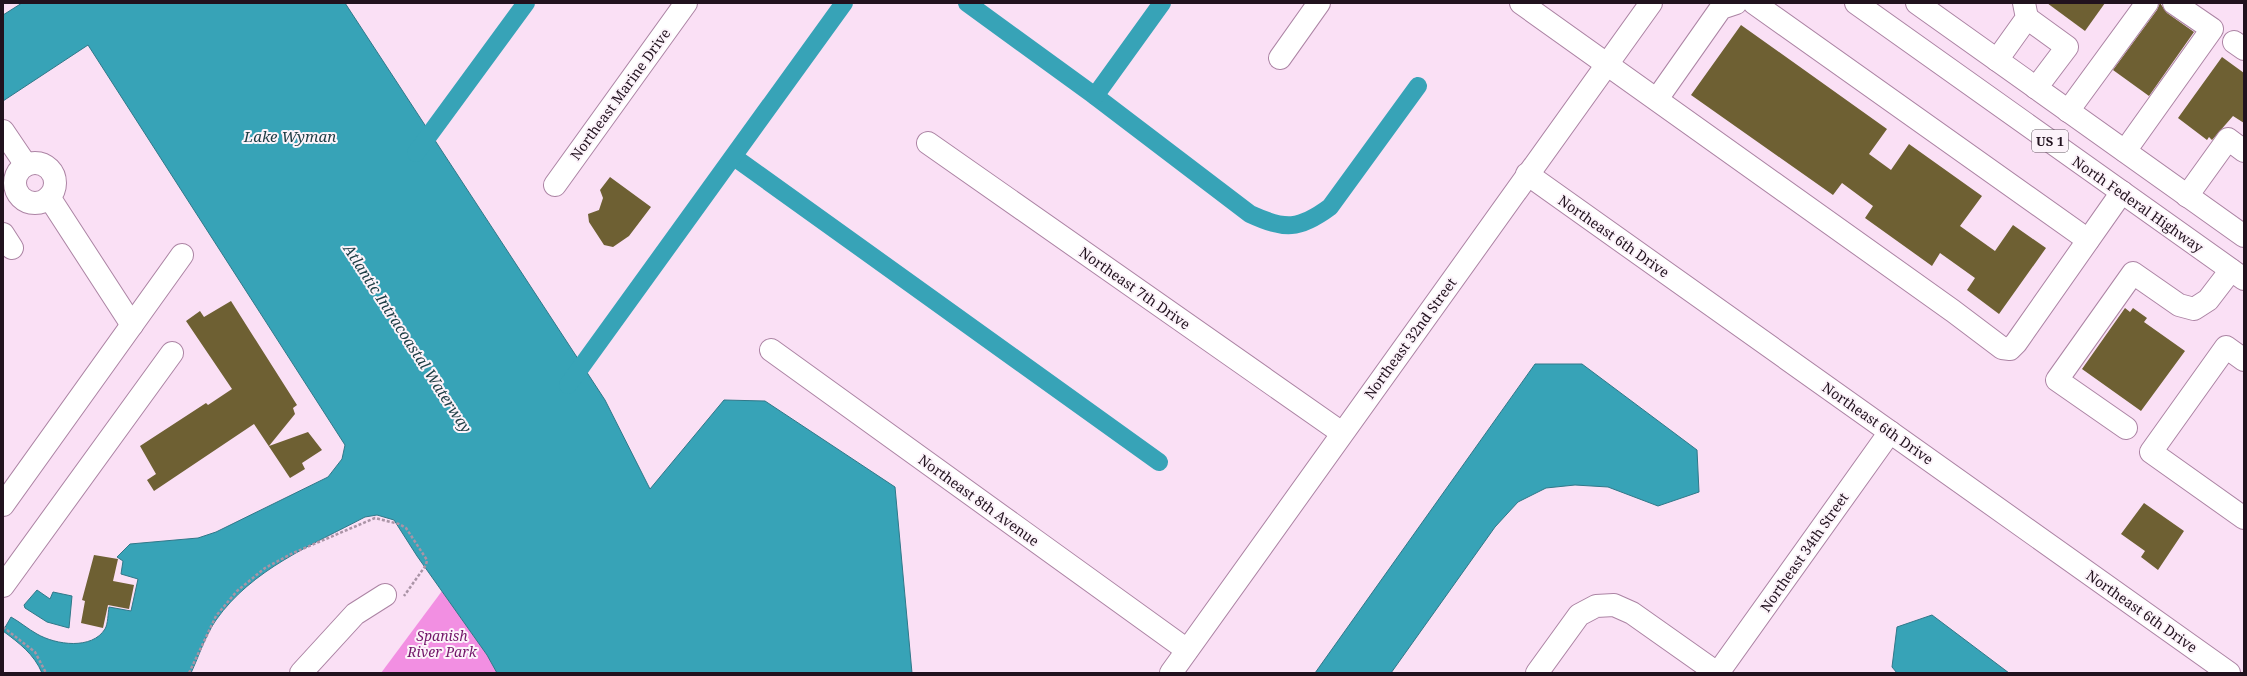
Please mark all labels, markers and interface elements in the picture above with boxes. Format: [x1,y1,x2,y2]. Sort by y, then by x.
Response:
street label: Northeast Marine Drive [566,24,674,164]
water label: Lake Wyman [243,126,336,146]
road number: US 1 [2032,130,2068,152]
street label: North Federal Highway [2069,152,2207,257]
street label: Northeast 6th Drive [1555,190,1673,282]
water label: Atlantic Intracoastal Waterway [339,239,477,436]
street label: Northeast 7th Drive [1076,242,1194,334]
street label: Northeast 32nd Street [1360,274,1460,402]
street label: Northeast 6th Drive [1819,377,1937,469]
street label: Northeast 8th Avenue [915,450,1043,550]
street label: Northeast 34th Street [1756,489,1852,615]
street label: Northeast 6th Drive [2083,565,2201,657]
park label: Spanish River Park [406,626,478,661]

